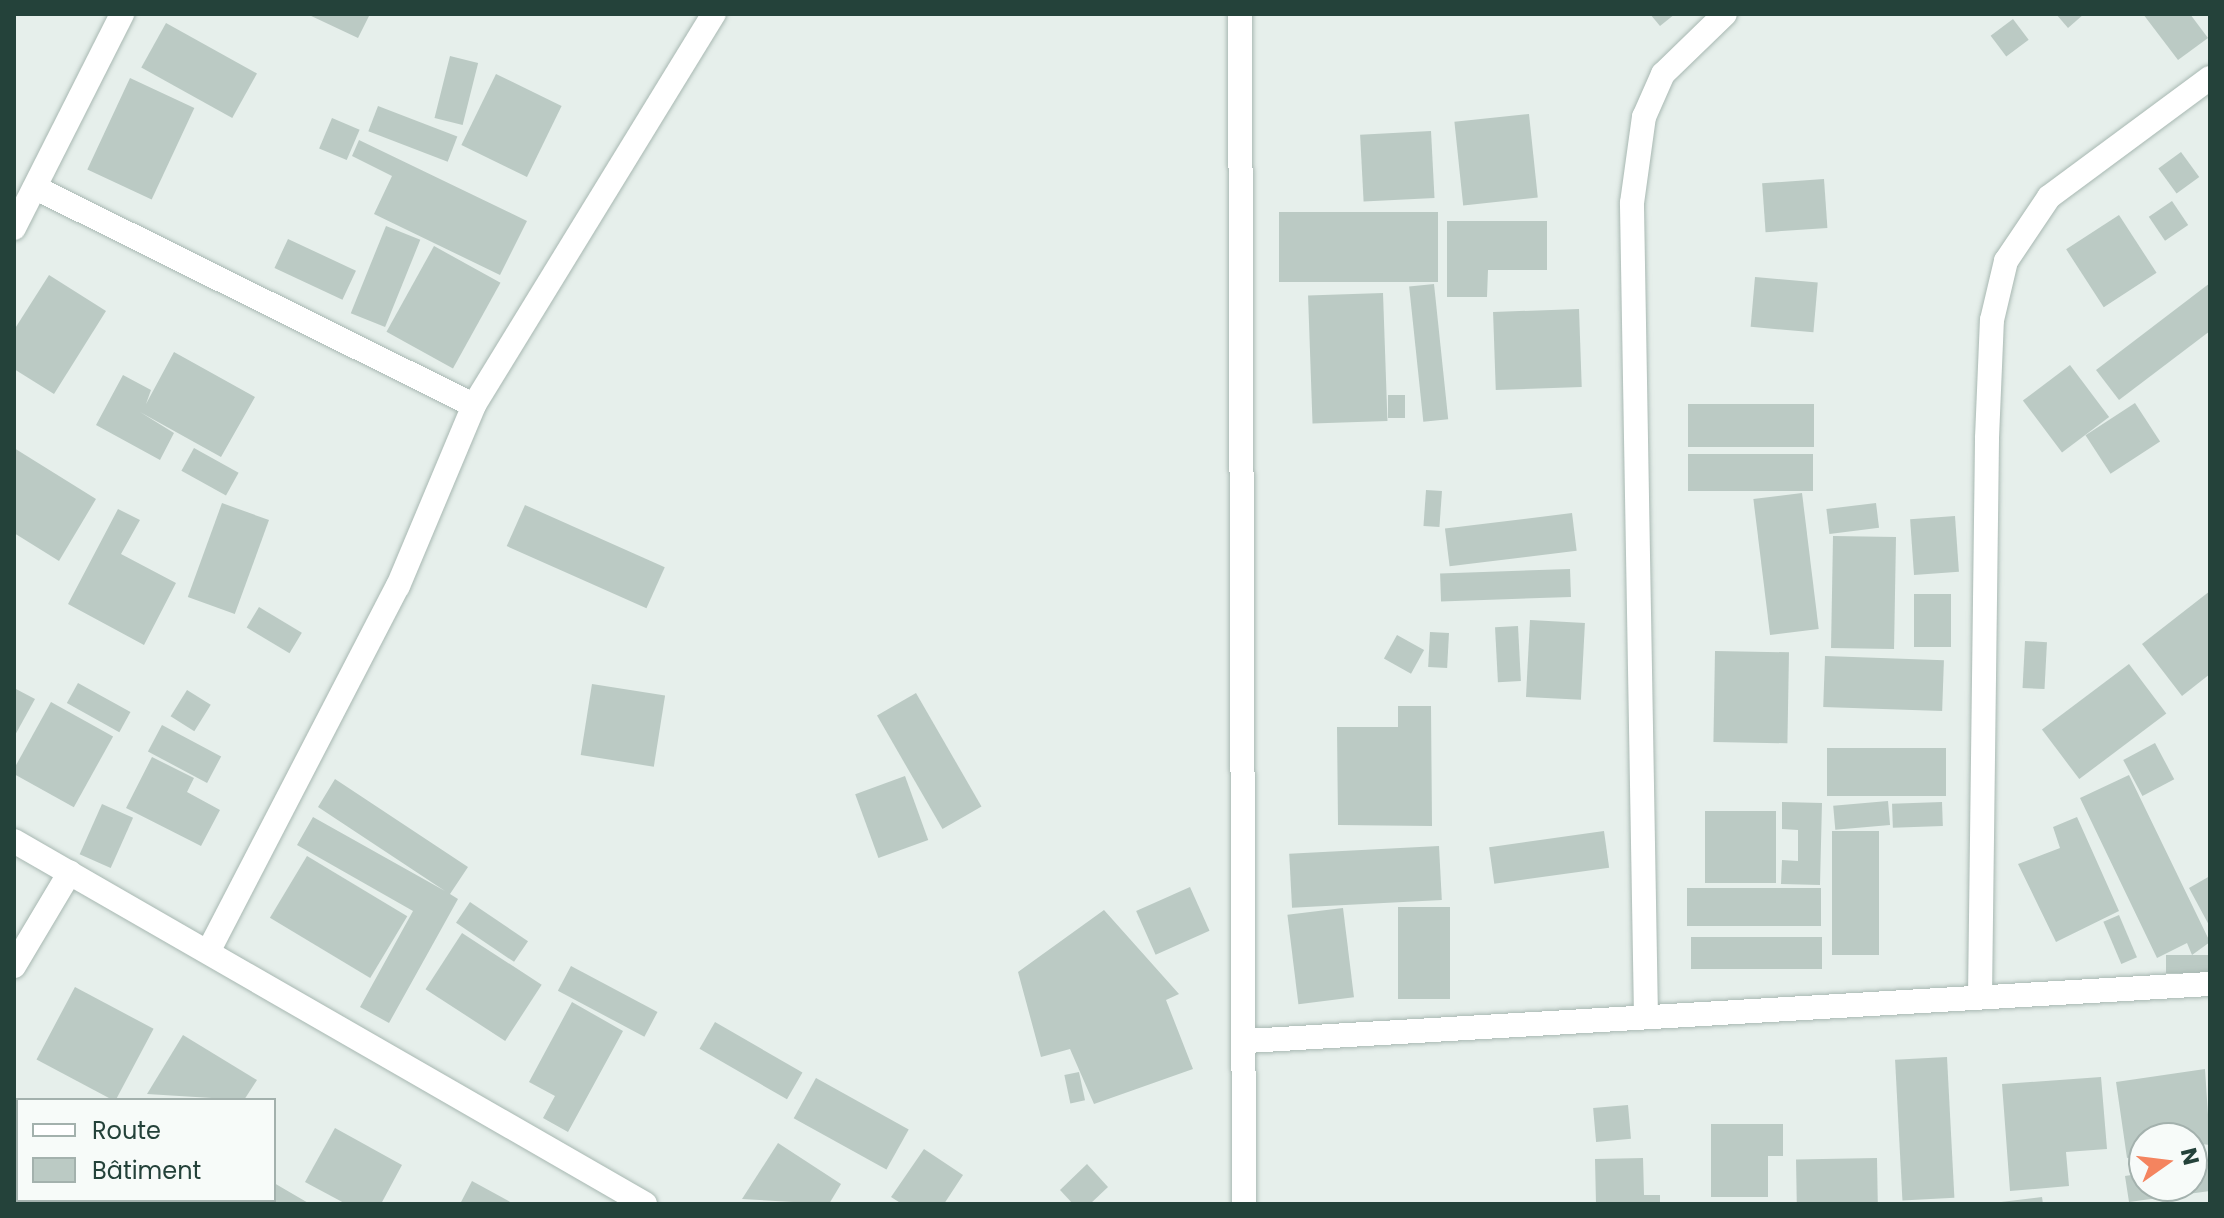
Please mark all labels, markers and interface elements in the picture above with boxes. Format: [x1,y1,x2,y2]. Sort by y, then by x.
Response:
legend [16,1098,276,1202]
text: Route [92,1114,161,1147]
north arrow [2128,1122,2208,1202]
text: N [2173,1145,2207,1168]
text: Bâtiment [92,1154,201,1187]

